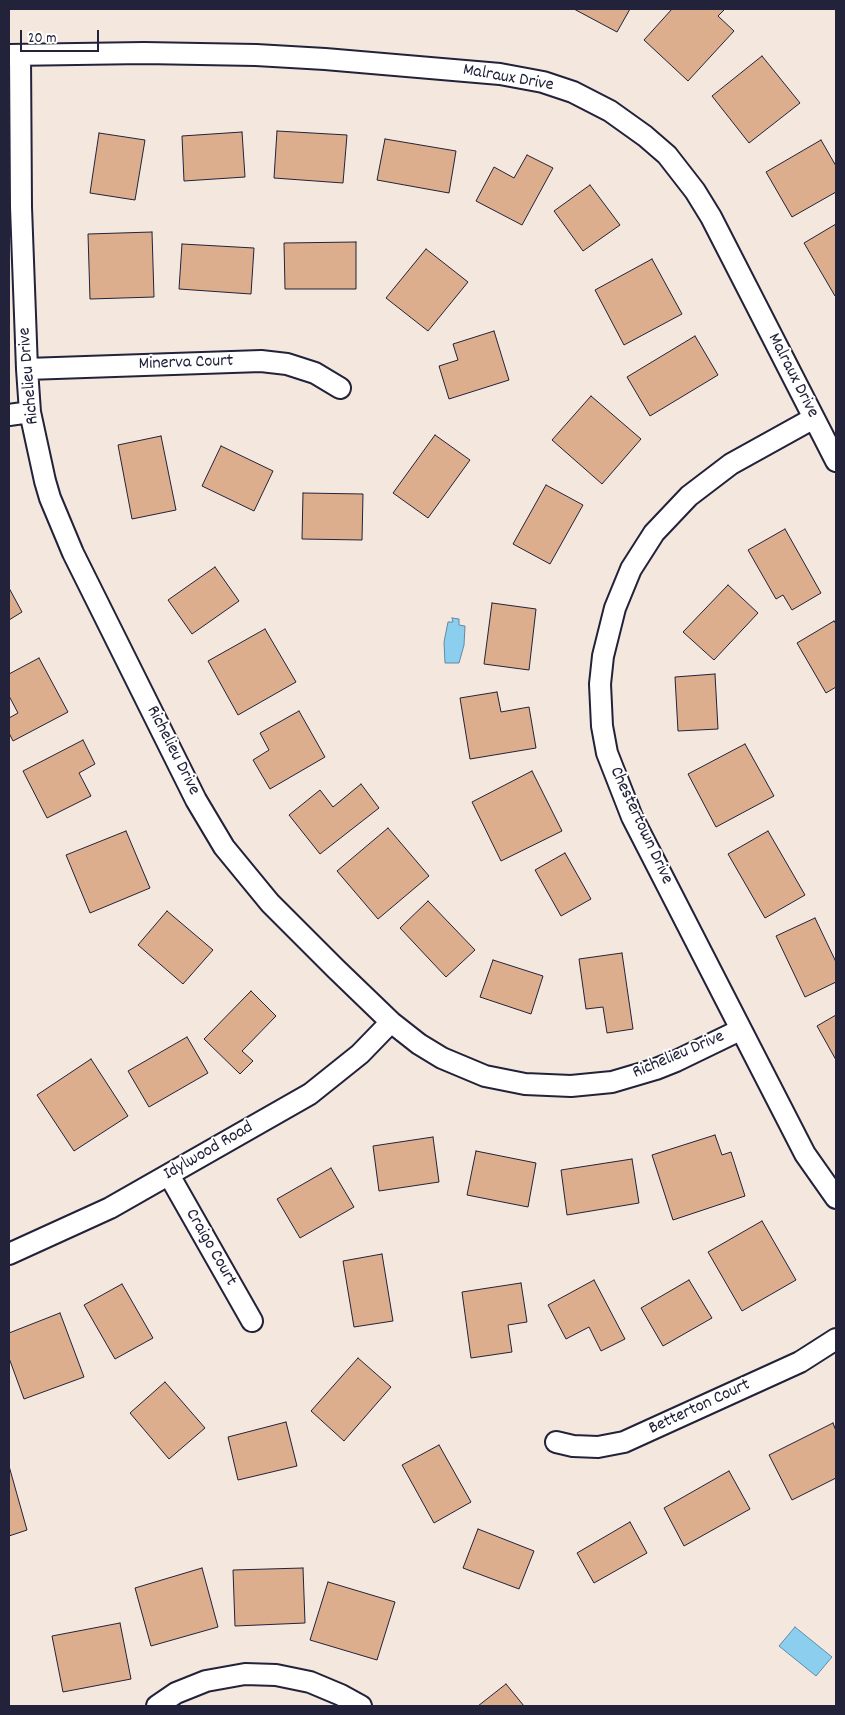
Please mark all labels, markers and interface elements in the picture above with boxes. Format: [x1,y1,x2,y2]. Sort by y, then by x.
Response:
scale bar [22,20,101,52]
text: 20 m [28,28,56,50]
street label: Malraux Drive [461,60,555,98]
street label: Richelieu Drive [15,326,45,426]
street label: Malraux Drive [762,330,822,422]
street label: Minerva Court [138,352,234,376]
street label: Richelieu Drive [140,703,204,799]
street label: Chestertown Drive [603,764,677,888]
street label: Richelieu Drive [630,1027,728,1085]
street label: Idylwood Road [161,1118,257,1186]
street label: Craigo Court [179,1206,241,1290]
street label: Betterton Court [646,1375,754,1441]

